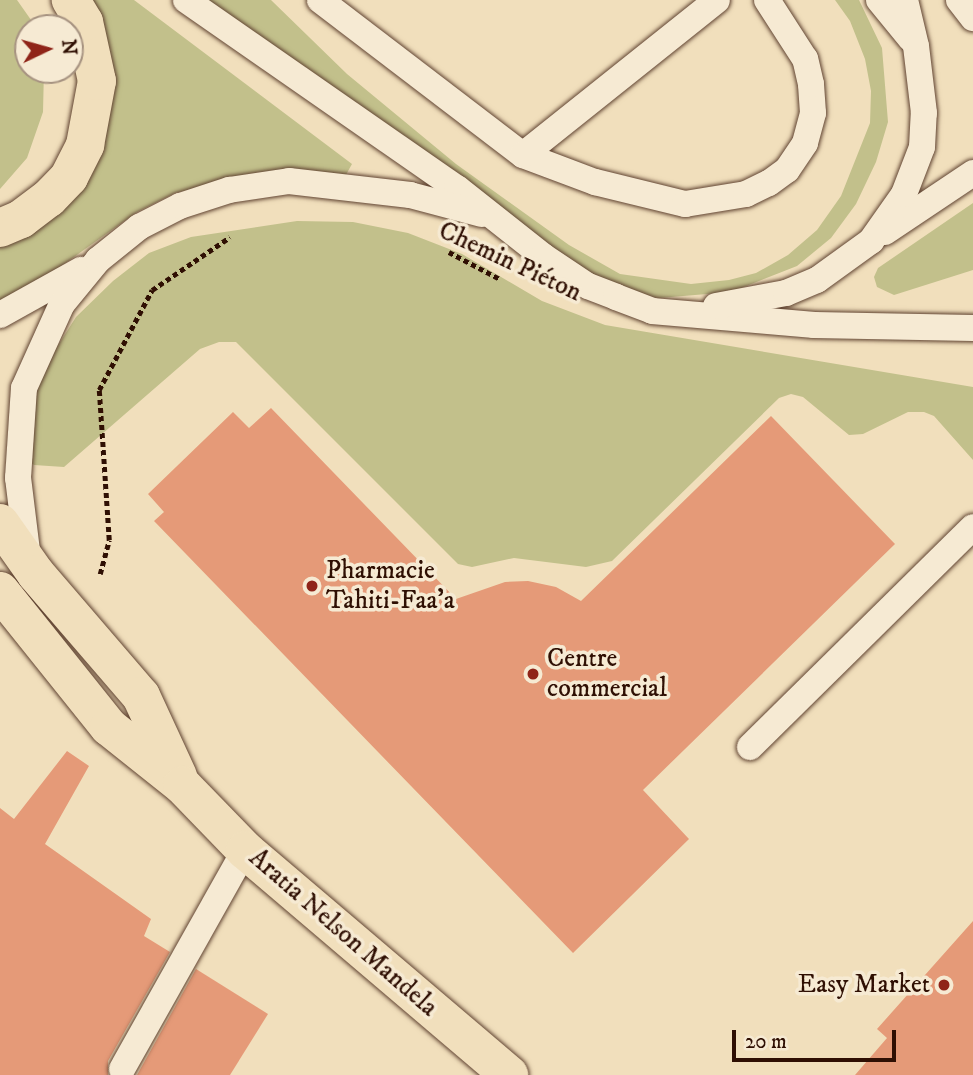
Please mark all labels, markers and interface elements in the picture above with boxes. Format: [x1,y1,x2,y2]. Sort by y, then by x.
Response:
north arrow [14,14,84,84]
text: N [56,39,81,56]
street label: Chemin Piéton [434,215,586,309]
place label: Pharmacie Tahiti-Faa'a [326,555,455,616]
marker: Pharmacie Tahiti-Faa'a [304,578,320,594]
place label: Centre commercial [547,643,667,704]
marker: Centre commercial [525,666,541,682]
street label: Aratia Nelson Mandela [242,843,444,1023]
place label: Easy Market [798,969,930,1001]
marker: Easy Market [936,977,952,993]
scale bar [735,1016,900,1060]
text: 20 m [745,1029,787,1055]

